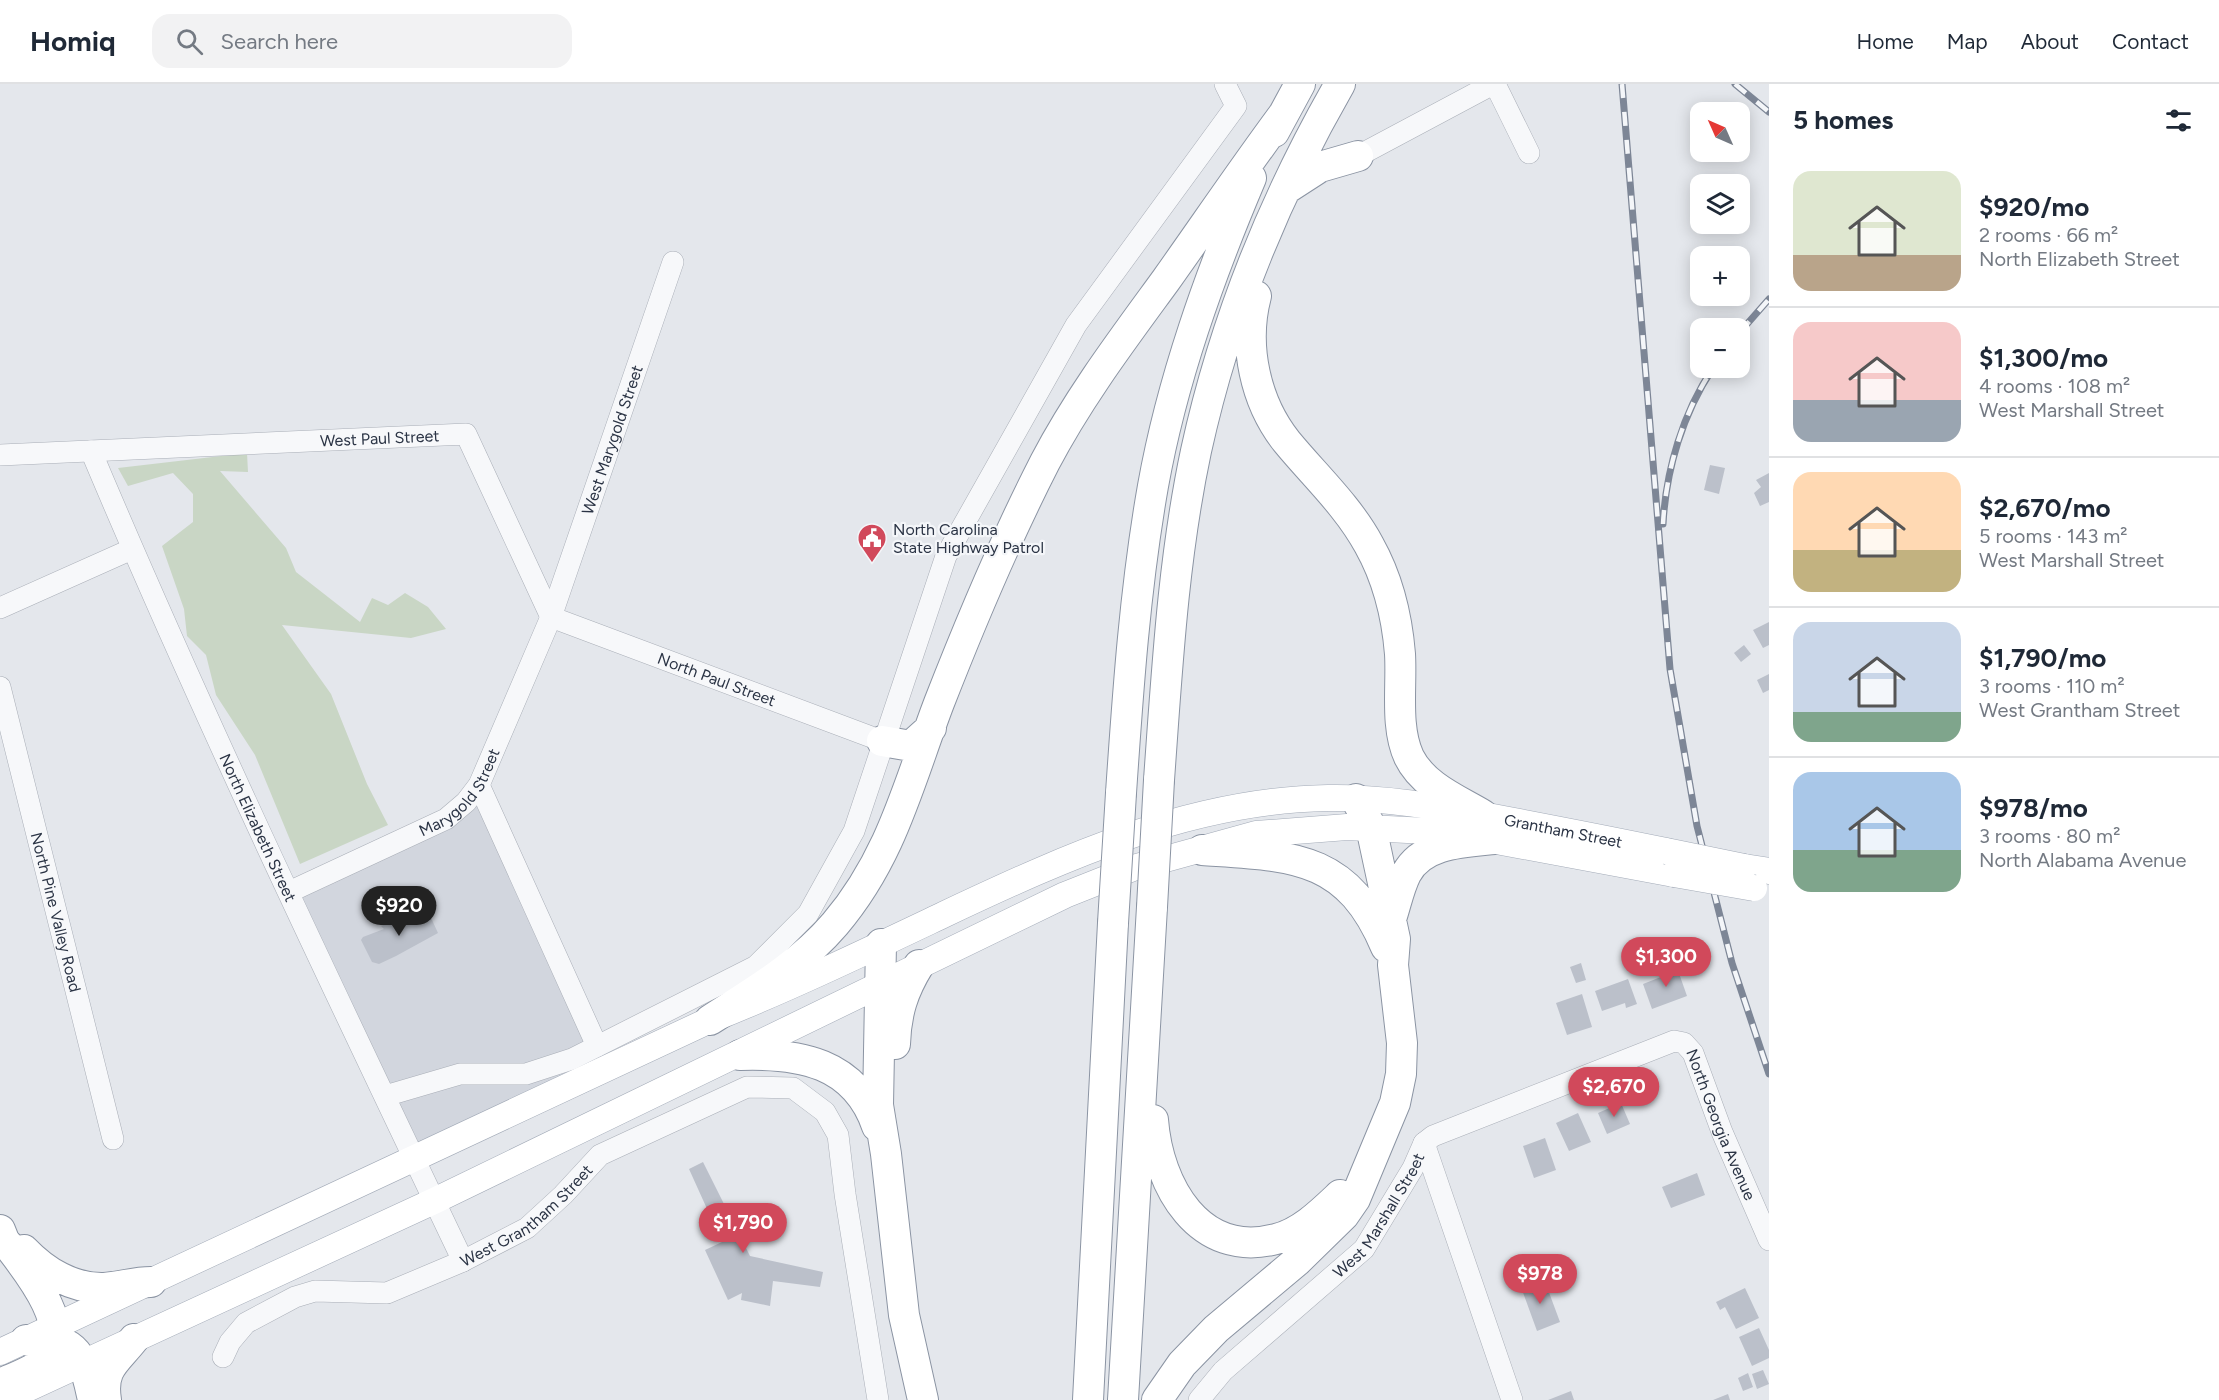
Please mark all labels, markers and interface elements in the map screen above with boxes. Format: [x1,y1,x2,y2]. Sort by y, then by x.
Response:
search box [152,14,572,68]
text: Homiq [30,24,116,58]
icon: search [173,25,206,58]
text: Search here [221,28,338,55]
text: Home [1857,29,1914,54]
text: Map [1947,29,1988,54]
text: About [2021,29,2079,54]
text: Contact [2112,29,2189,54]
north arrow [1690,102,1750,162]
map controls [1690,102,1750,378]
text: 5 homes [1793,104,1893,136]
icon: filters [2162,104,2195,137]
button: layers [1690,174,1750,234]
text: $920/mo [1979,191,2089,223]
icon: home [1841,195,1913,267]
text: 2 rooms · 66 m² [1979,223,2118,247]
button: + [1690,246,1750,306]
text: North Elizabeth Street [1979,247,2180,271]
button: − [1690,318,1750,378]
text: $1,300/mo [1979,342,2108,374]
icon: home [1841,346,1913,418]
street label: West Marygold Street [578,363,647,517]
text: 4 rooms · 108 m² [1979,374,2130,398]
text: West Marshall Street [1979,398,2164,422]
street label: West Paul Street [320,426,440,451]
text: $2,670/mo [1979,492,2111,524]
icon: home [1841,496,1913,568]
place label: North Carolina State Highway Patrol [893,520,1044,557]
public building icon: North Carolina State Highway Patrol [856,522,888,564]
text: 5 rooms · 143 m² [1979,524,2127,548]
text: West Marshall Street [1979,548,2164,572]
text: $1,790/mo [1979,642,2106,674]
icon: home [1841,646,1913,718]
street label: North Paul Street [655,649,778,710]
text: 3 rooms · 110 m² [1979,674,2125,698]
text: West Grantham Street [1979,698,2180,722]
street label: Marygold Street [416,746,504,840]
street label: North Elizabeth Street [215,751,300,905]
text: $978/mo [1979,792,2088,824]
icon: home [1841,796,1913,868]
street label: Grantham Street [1502,810,1624,852]
text: 3 rooms · 80 m² [1979,824,2120,848]
street label: North Pine Valley Road [27,830,85,994]
text: North Alabama Avenue [1979,848,2186,872]
pin: $920 [363,886,435,937]
text: $920 [375,893,423,917]
pin: $1,300 [1617,937,1715,988]
text: $1,300 [1635,944,1697,968]
street label: North Georgia Avenue [1682,1046,1760,1203]
pin: $2,670 [1565,1067,1663,1118]
text: $2,670 [1582,1074,1646,1098]
street label: West Marshall Street [1329,1150,1428,1282]
street label: West Grantham Street [457,1161,597,1271]
pin: $1,790 [694,1203,792,1254]
text: $1,790 [713,1210,773,1234]
pin: $978 [1504,1254,1576,1305]
text: $978 [1517,1261,1563,1285]

